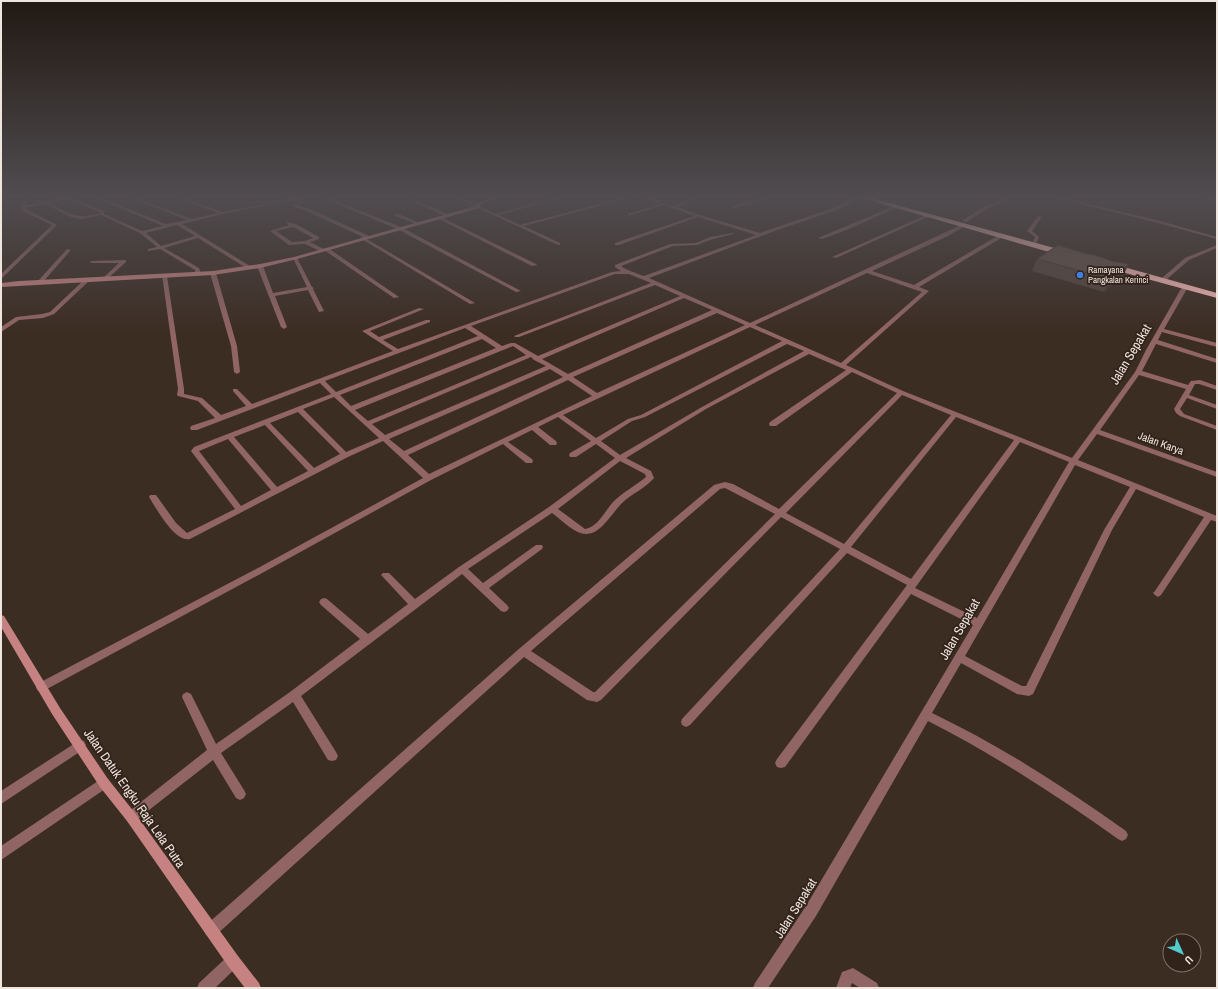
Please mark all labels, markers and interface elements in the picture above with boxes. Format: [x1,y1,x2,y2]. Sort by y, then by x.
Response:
place label: Ramayana Pangkalan Kerinci [1088,264,1148,286]
marker: Ramayana Pangkalan Kerinci [1075,270,1085,280]
street label: Jalan Sepakat [1106,321,1155,388]
street label: Jalan Karya [1136,428,1186,458]
street label: Jalan Sepakat [935,596,984,663]
street label: Jalan Datuk Engku Raja Lela Putra [80,725,189,871]
street label: Jalan Sepakat [770,875,821,941]
north arrow [1162,933,1202,973]
text: U [1182,953,1196,967]

